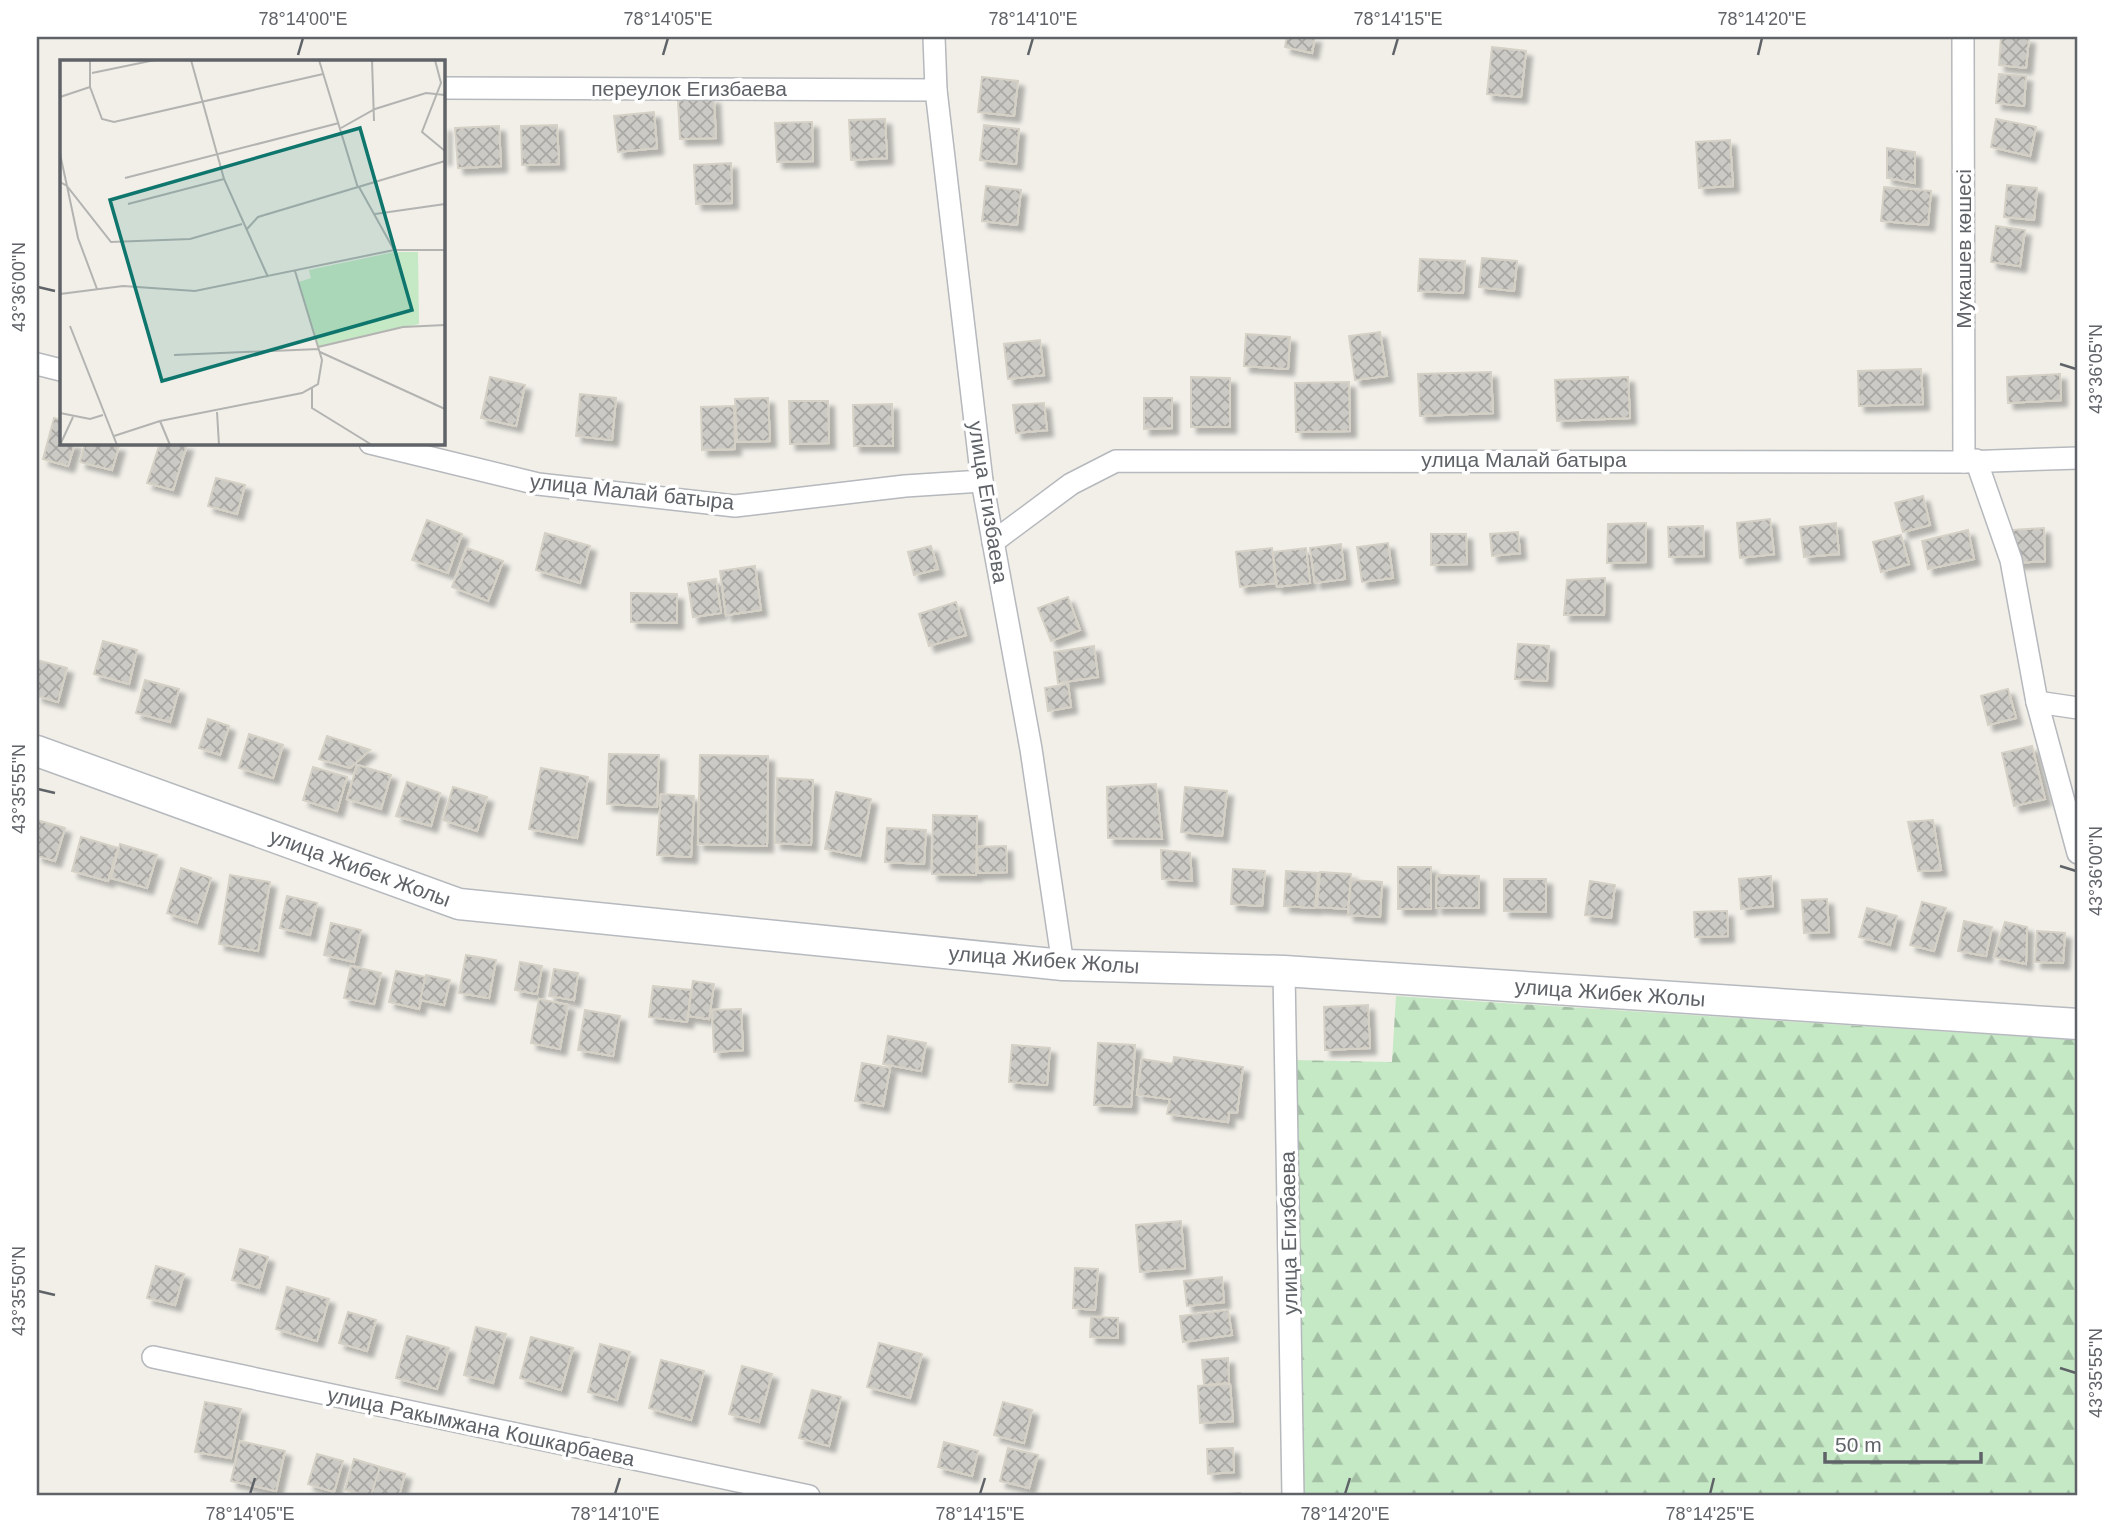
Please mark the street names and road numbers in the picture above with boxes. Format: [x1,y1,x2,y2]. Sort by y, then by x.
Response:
street label: переулок Егизбаева [591,77,787,100]
street label: Мукашев көшесі [1952,169,1975,329]
street label: улица Егизбаева [964,419,1013,585]
street label: улица Малай батыра [1421,448,1627,471]
street label: улица Малай батыра [529,469,736,514]
street label: улица Жибек Жолы [267,824,454,911]
street label: улица Жибек Жолы [948,941,1140,978]
street label: улица Жибек Жолы [1514,974,1706,1011]
street label: улица Егизбаева [1276,1151,1301,1315]
street label: улица Ракымжана Кошкарбаева [325,1383,637,1470]

